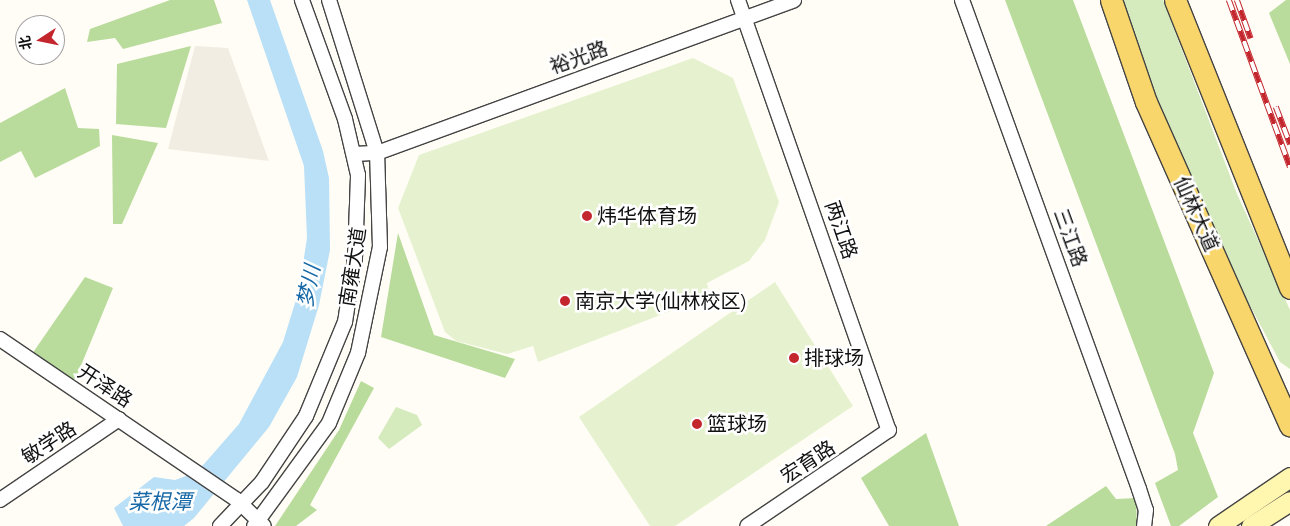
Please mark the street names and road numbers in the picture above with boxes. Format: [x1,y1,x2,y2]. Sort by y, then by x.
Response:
street label: 裕光路 [547,36,611,80]
street label: 仙林大道 [1169,173,1223,255]
street label: 两江路 [820,198,862,262]
street label: 三江路 [1048,206,1092,270]
street label: 南雍大道 [335,226,371,308]
street label: 开泽路 [73,360,137,412]
street label: 敏学路 [17,417,81,469]
street label: 宏育路 [776,436,840,488]

